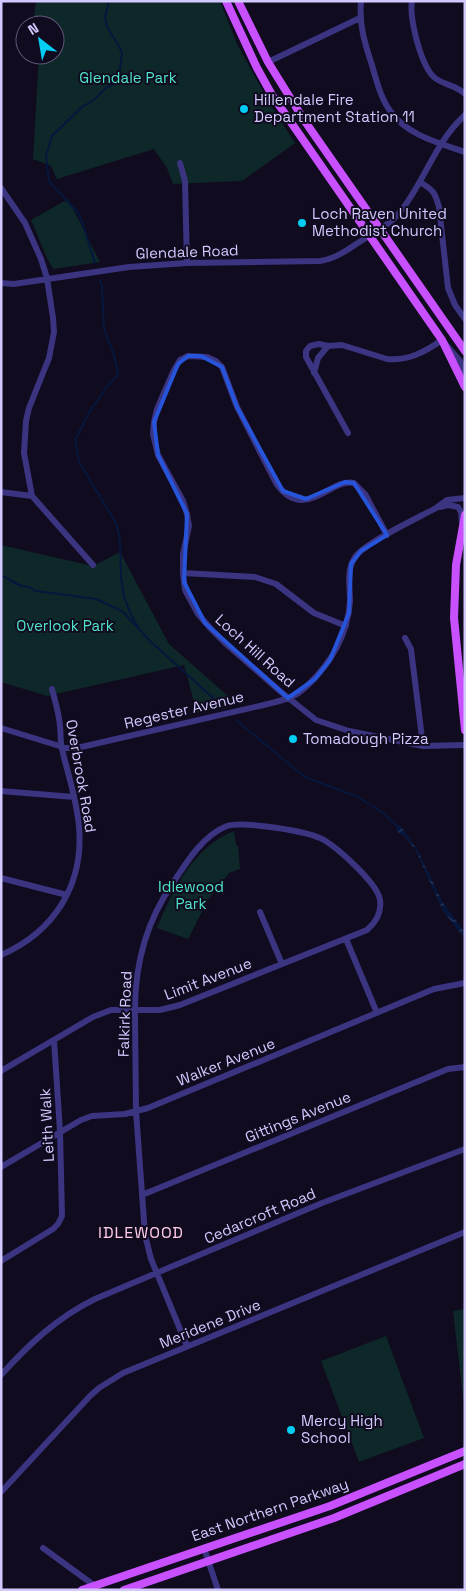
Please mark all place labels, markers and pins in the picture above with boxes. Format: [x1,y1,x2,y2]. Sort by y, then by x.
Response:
place label: Hillendale Fire Department Station 11 [254,90,415,126]
marker: Hillendale Fire Department Station 11 [238,103,250,115]
place label: Loch Raven United Methodist Church [312,204,447,240]
marker: Loch Raven United Methodist Church [296,217,308,229]
place label: Tomadough Pizza [303,729,429,748]
marker: Tomadough Pizza [287,733,299,745]
place label: Mercy High School [301,1411,383,1447]
marker: Mercy High School [285,1424,297,1436]

